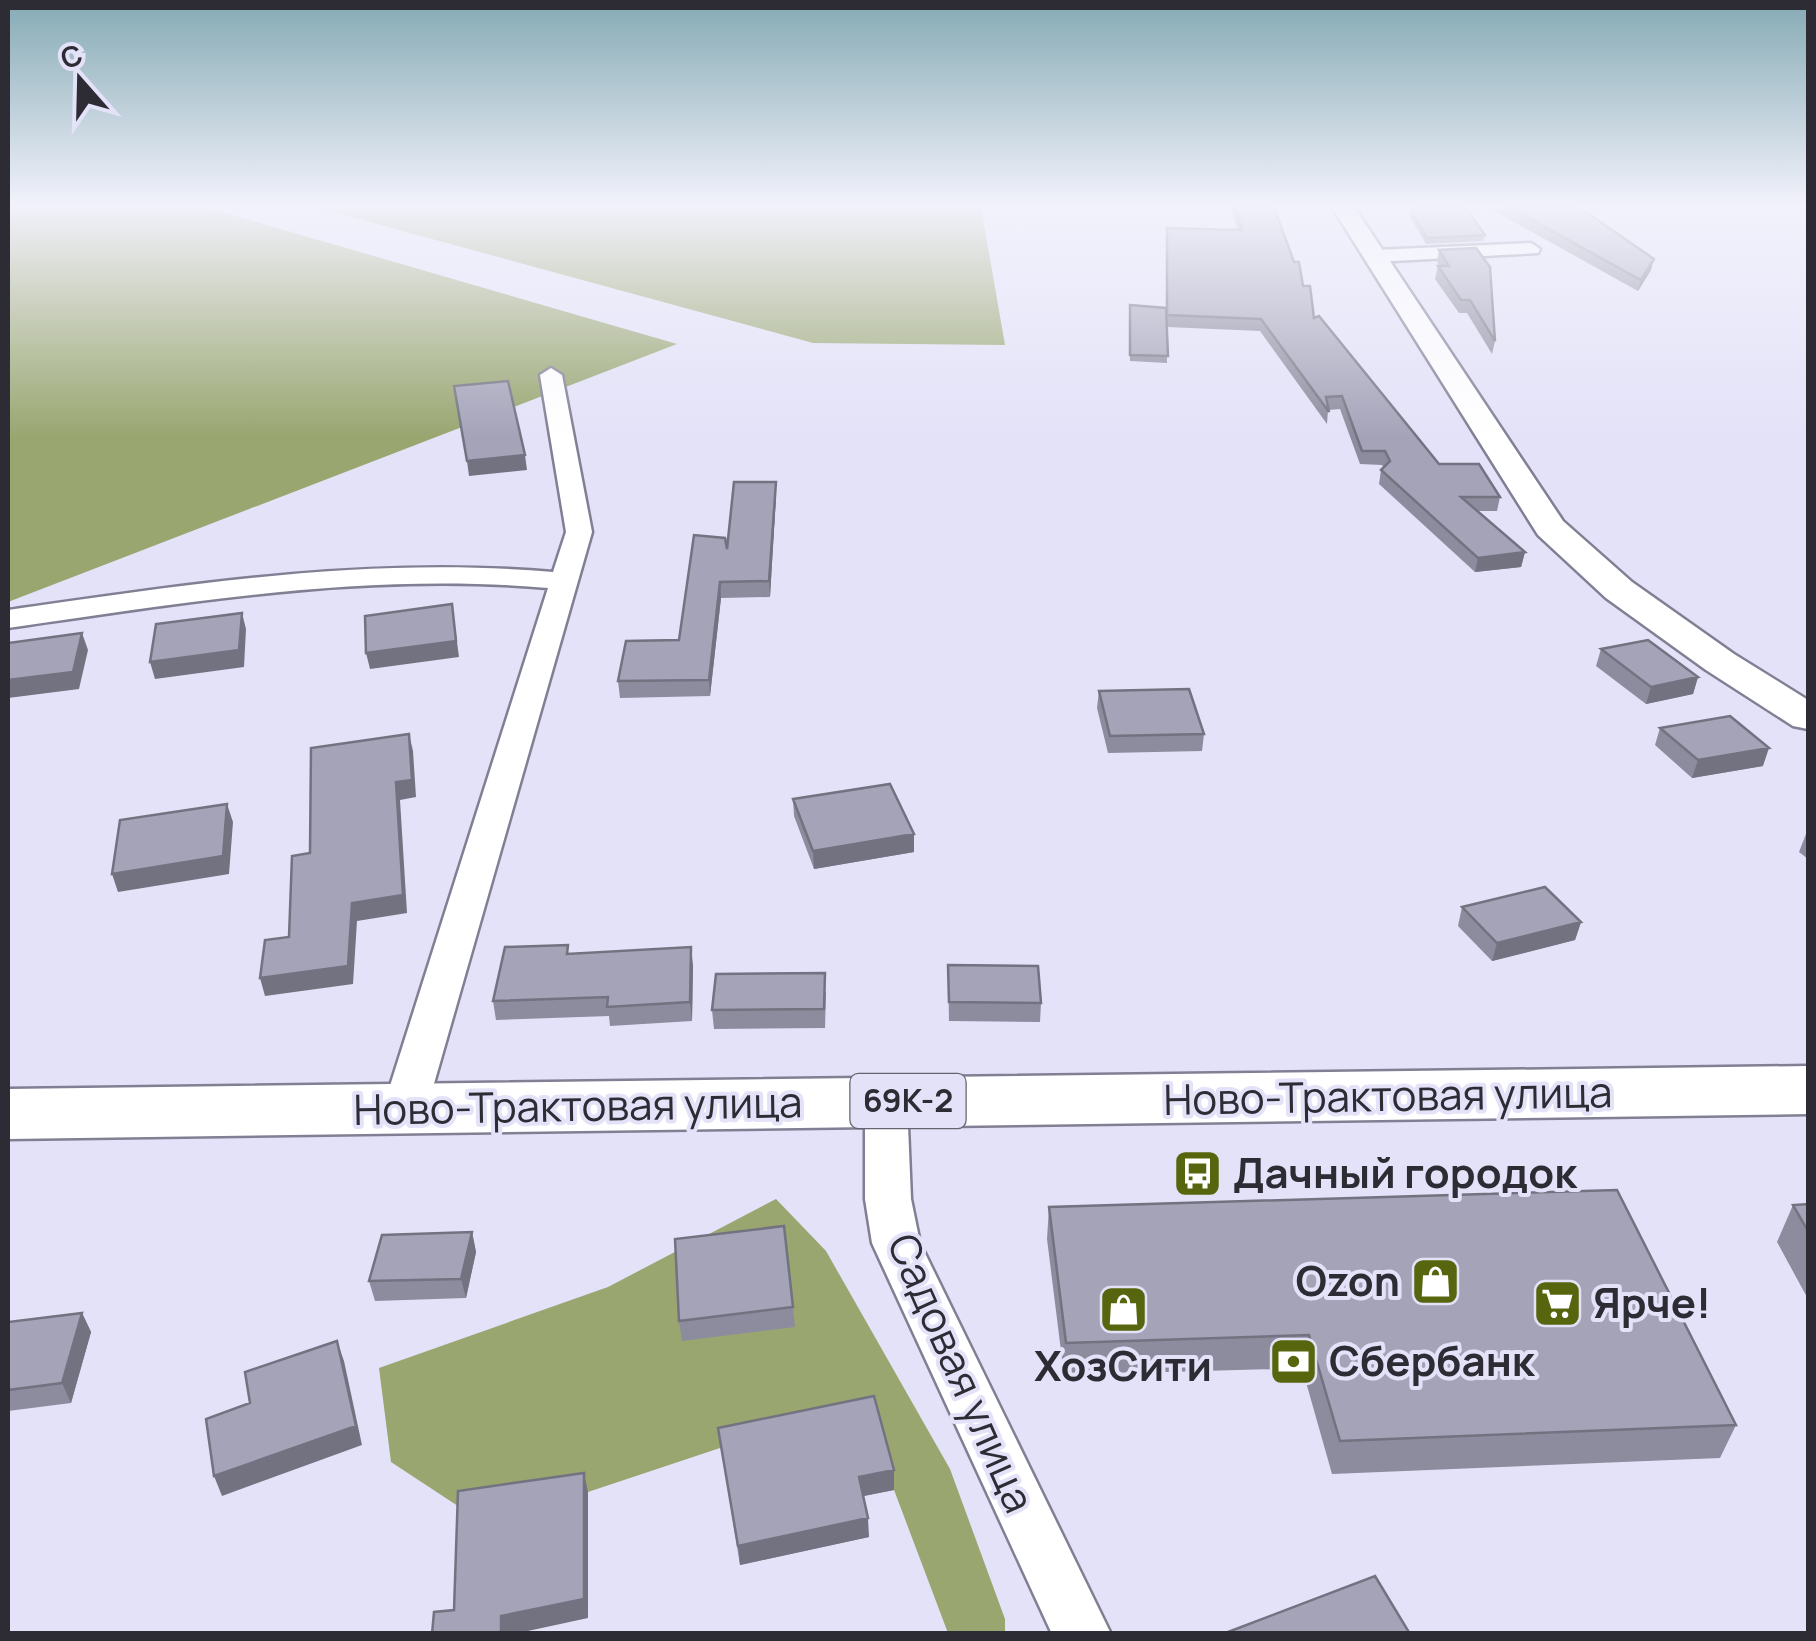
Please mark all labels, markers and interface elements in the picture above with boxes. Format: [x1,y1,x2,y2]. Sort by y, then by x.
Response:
north arrow [30,30,130,130]
text: С [55,34,87,77]
street label: Ново-Трактовая улица [1163,1062,1613,1128]
street label: Ново-Трактовая улица [353,1072,803,1138]
road number: 69К-2 [850,1074,966,1128]
place label: Дачный городок [1233,1143,1578,1201]
bus stop icon: Дачный городок [1172,1147,1224,1199]
street label: Садовая улица [875,1224,1049,1521]
place label: Ozon [1296,1251,1400,1309]
shop icon: Ozon [1409,1255,1461,1307]
place label: Ярче! [1593,1273,1711,1331]
supermarket icon: Ярче! [1532,1277,1584,1329]
shop icon: ХозСити [1097,1284,1149,1336]
place label: Сбербанк [1329,1331,1536,1389]
bank icon: Сбербанк [1268,1335,1320,1387]
place label: ХозСити [1034,1336,1212,1394]

